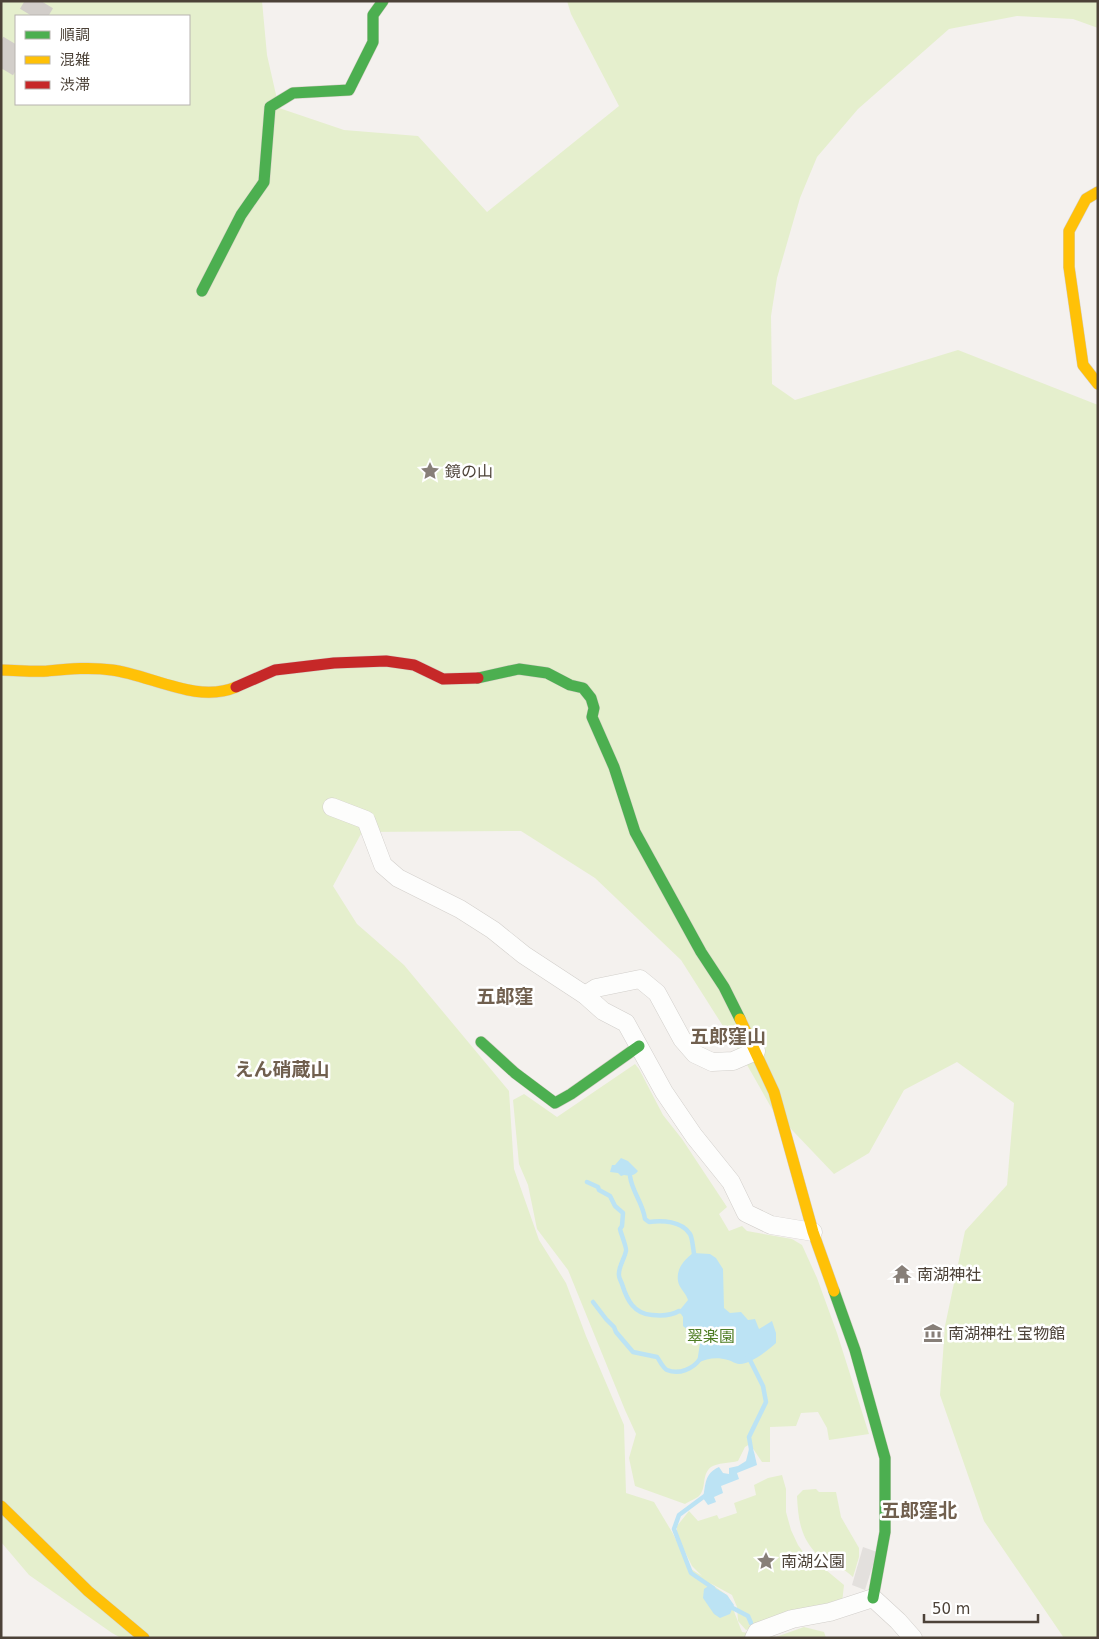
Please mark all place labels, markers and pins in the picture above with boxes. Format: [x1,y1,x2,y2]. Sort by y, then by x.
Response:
place icon: 鏡の山 [419,460,441,482]
place label: 鏡の山 [445,462,493,481]
temple icon: 南湖神社 [891,1263,913,1285]
place label: 南湖神社 [917,1265,981,1284]
museum icon: 南湖神社 宝物館 [922,1322,944,1344]
place label: 南湖神社 宝物館 [948,1324,1065,1343]
place icon: 南湖公園 [755,1550,777,1572]
place label: 南湖公園 [781,1552,845,1571]

